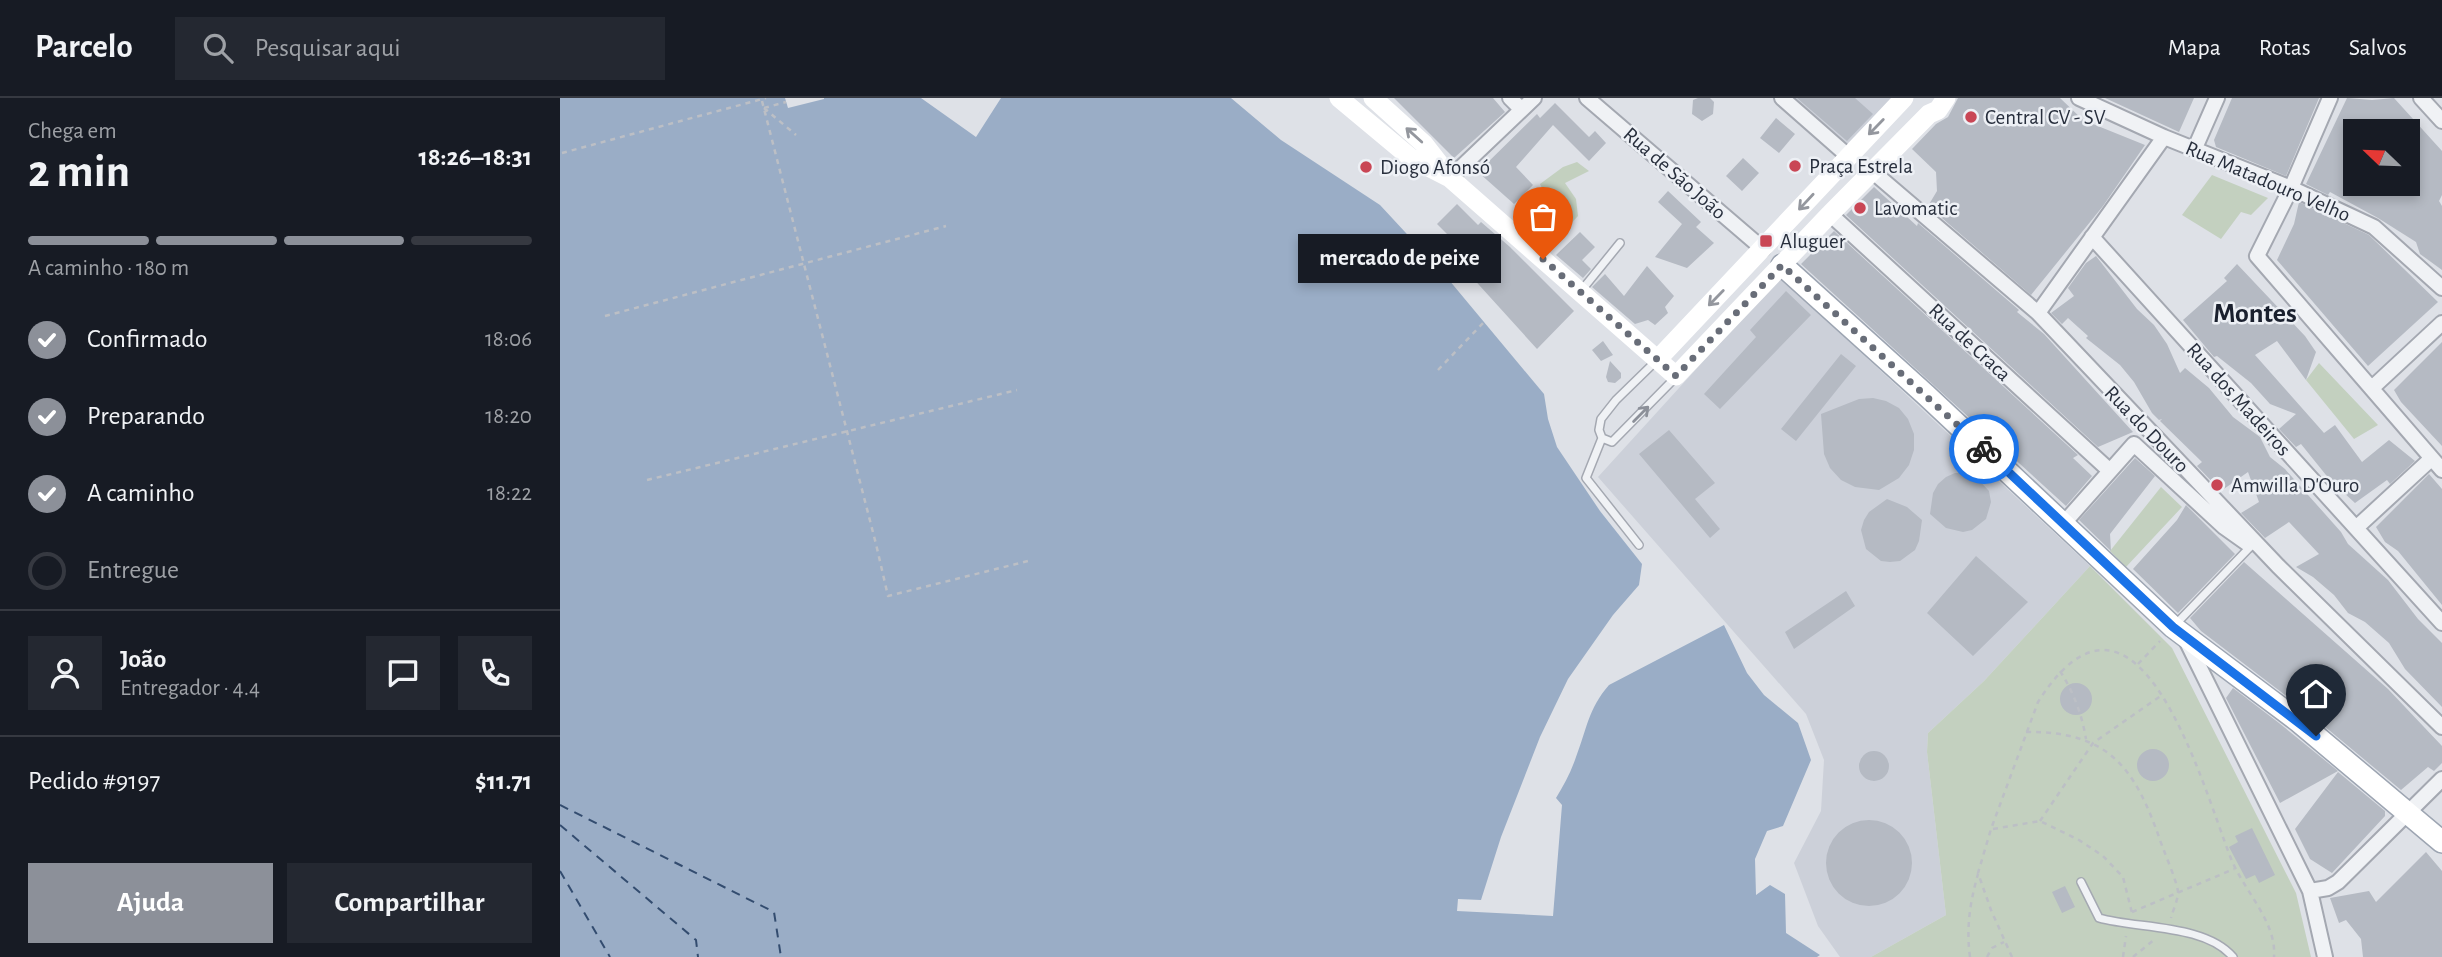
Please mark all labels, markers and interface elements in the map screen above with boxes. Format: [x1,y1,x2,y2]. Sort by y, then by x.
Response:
search box [175,17,665,80]
icon: search [199,29,237,67]
text: Parcelo [35,31,133,64]
text: Pesquisar aqui [255,35,401,61]
text: Mapa [2168,36,2221,60]
text: Rotas [2259,36,2311,60]
text: Salvos [2349,36,2407,60]
place label: Central CV - SV [1985,107,2106,128]
marker: Central CV - SV [1963,109,1979,125]
one-way arrow [1868,118,1885,135]
north arrow [2343,119,2420,196]
map controls [2343,119,2420,196]
text: Chega em [28,120,117,143]
street label: Rua de São João [1619,123,1730,223]
one-way arrow [1406,127,1423,144]
street label: Rua Matadouro Velho [2182,137,2353,226]
text: 18:26–18:31 [418,144,532,170]
text: 2 min [28,149,130,195]
place label: Praça Estrela [1809,156,1913,177]
place label: Diogo Afonsó [1380,157,1490,178]
marker: Praça Estrela [1787,158,1803,174]
marker: Diogo Afonsó [1358,159,1374,175]
pin [1513,187,1573,259]
one-way arrow [1797,193,1814,210]
icon: bag [1524,198,1562,236]
place label: Lavomatic [1874,198,1957,219]
marker: Lavomatic [1852,200,1868,216]
place label: Aluguer [1780,231,1846,252]
marker: Aluguer [1758,233,1774,249]
callout: mercado de peixe [1298,234,1501,284]
text: mercado de peixe [1319,247,1480,270]
text: A caminho · 180 m [28,257,189,280]
one-way arrow [1707,289,1724,306]
street label: Rua de Craca [1925,299,2015,386]
district label: Montes [2213,300,2297,328]
icon: check [28,321,66,359]
text: Confirmado [87,326,208,352]
text: 18:06 [485,328,532,351]
street label: Rua dos Madeiros [2183,339,2295,460]
street label: Rua do Douro [2100,382,2193,477]
icon: check [28,398,66,436]
text: Preparando [87,403,205,429]
text: 18:20 [485,405,532,428]
one-way arrow [1632,405,1649,422]
courier [1949,414,2019,484]
icon: bike [1965,430,2003,468]
icon: check [28,475,66,513]
place label: Amwilla D'Ouro [2231,475,2359,496]
marker: Amwilla D'Ouro [2209,477,2225,493]
text: A caminho [87,480,195,506]
text: 18:22 [487,482,532,505]
text: Entregue [87,557,179,583]
button: person [28,636,102,710]
button: chat [366,636,440,710]
button: phone [458,636,532,710]
text: João [120,646,166,672]
pin [2286,664,2346,736]
icon: home [2297,675,2335,713]
text: Entregador · 4.4 [120,677,260,700]
text: Pedido #9197 [28,768,160,794]
text: $11.71 [475,768,532,794]
button: Ajuda [28,863,273,943]
button: Compartilhar [287,863,532,943]

